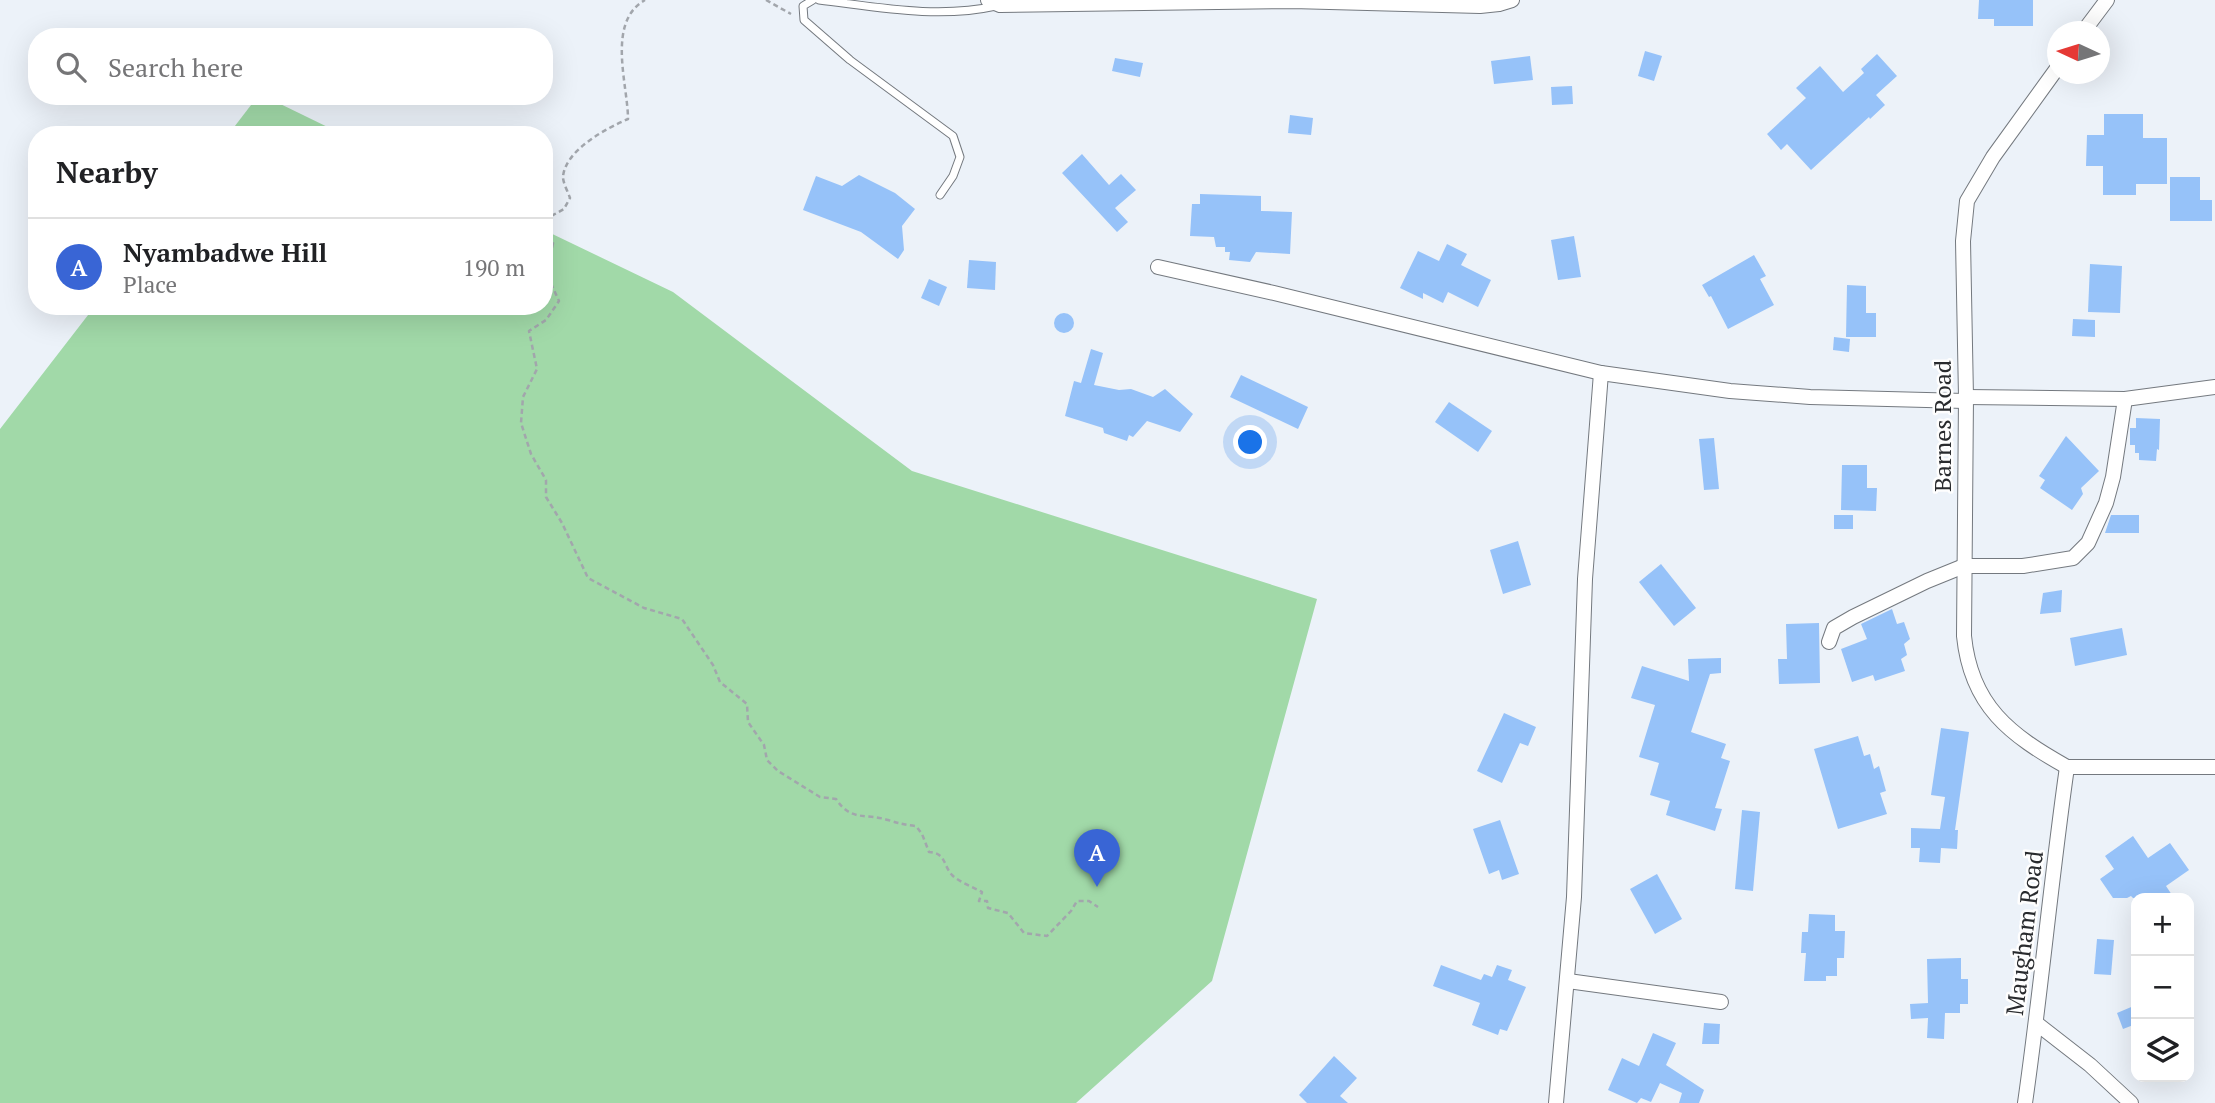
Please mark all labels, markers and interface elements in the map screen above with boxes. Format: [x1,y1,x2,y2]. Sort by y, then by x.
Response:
north arrow [2047,21,2110,84]
search box [28,28,553,105]
icon: search [52,48,90,86]
text: Search here [108,50,243,84]
text: Nearby [56,152,158,192]
text: Nyambadwe Hill [123,235,327,269]
text: A [71,252,87,283]
text: 190 m [463,252,525,283]
text: Place [123,269,177,300]
street label: Barnes Road [1926,360,1958,492]
your location [1233,425,1267,459]
pin: A [1074,829,1120,887]
street label: Maugham Road [1998,849,2050,1017]
map controls [2131,893,2194,1082]
button: + [2131,893,2194,956]
button: − [2131,956,2194,1019]
button: layers [2131,1019,2194,1082]

